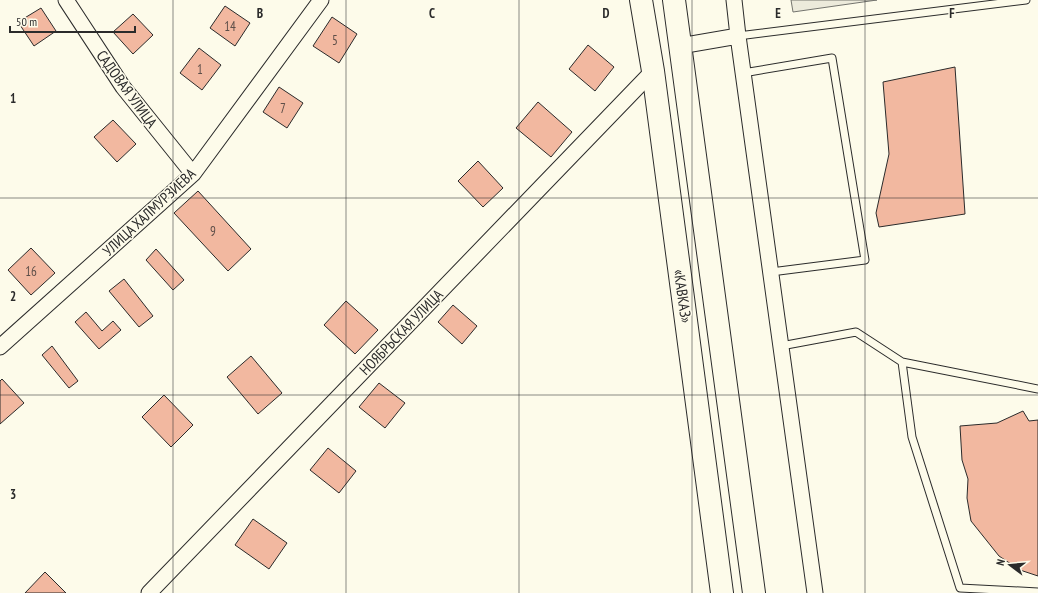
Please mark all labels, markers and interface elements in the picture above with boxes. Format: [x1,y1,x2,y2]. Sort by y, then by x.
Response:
text: B [257,5,263,22]
text: C [429,5,435,22]
text: D [603,5,610,22]
text: E [775,5,781,22]
text: F [949,5,955,22]
scale bar [10,8,135,34]
text: 50 m [16,14,37,29]
house number: 14 [224,18,236,35]
house number: 5 [332,32,338,49]
street label: САДОВАЯ УЛИЦА [93,47,162,132]
house number: 1 [197,61,203,78]
text: 1 [10,90,16,107]
house number: 7 [280,100,286,117]
street label: УЛИЦА ХАЛМУРЗИЕВА [99,163,200,260]
house number: 9 [210,223,216,240]
house number: 16 [25,263,37,280]
street label: «КАВКАЗ» [670,268,696,324]
street label: НОЯБРЬСКАЯ УЛИЦА [355,284,447,379]
text: 2 [10,288,16,305]
text: 3 [10,486,16,503]
north arrow [990,545,1030,585]
text: N [993,557,1008,567]

